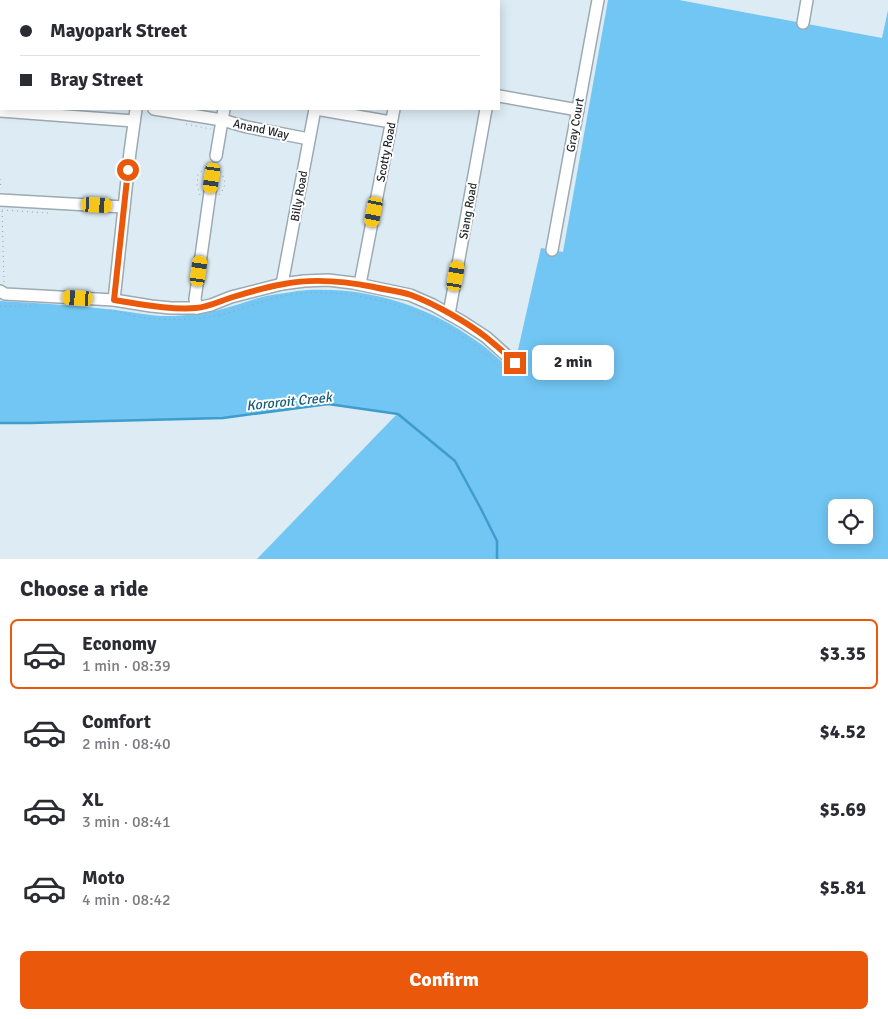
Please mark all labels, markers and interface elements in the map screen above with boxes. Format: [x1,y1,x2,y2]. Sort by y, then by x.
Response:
text: Mayopark Street [50,19,187,43]
text: Bray Street [50,68,143,92]
street label: Gray Court [563,97,588,154]
street label: Anand Way [232,116,291,143]
street label: Scotty Road [373,121,400,183]
route start [117,159,139,181]
car [202,162,221,194]
street label: Billy Road [288,170,311,223]
street label: Siang Road [456,182,481,241]
car [363,196,384,228]
car [81,197,112,213]
car [189,255,208,287]
car [446,260,465,292]
car [62,290,93,306]
callout: 2 min [532,346,615,380]
route end [504,352,526,374]
text: 2 min [554,352,592,372]
water label: Kororoit Creek [245,388,335,414]
map controls [828,499,873,544]
button: locate [828,499,873,544]
text: Choose a ride [20,575,148,602]
icon: car [22,632,67,677]
text: Economy [82,632,156,656]
text: $3.35 [820,642,866,666]
text: 1 min · 08:39 [82,656,171,676]
icon: car [22,710,67,755]
text: Comfort [82,710,151,734]
text: $4.52 [820,720,866,744]
text: 2 min · 08:40 [82,734,171,754]
icon: car [22,788,67,833]
text: XL [82,788,104,812]
text: $5.69 [820,798,866,822]
text: 3 min · 08:41 [82,812,171,832]
icon: car [22,866,67,911]
text: Moto [82,866,125,890]
text: $5.81 [820,876,866,900]
text: 4 min · 08:42 [82,890,171,910]
button: Confirm [20,951,868,1009]

